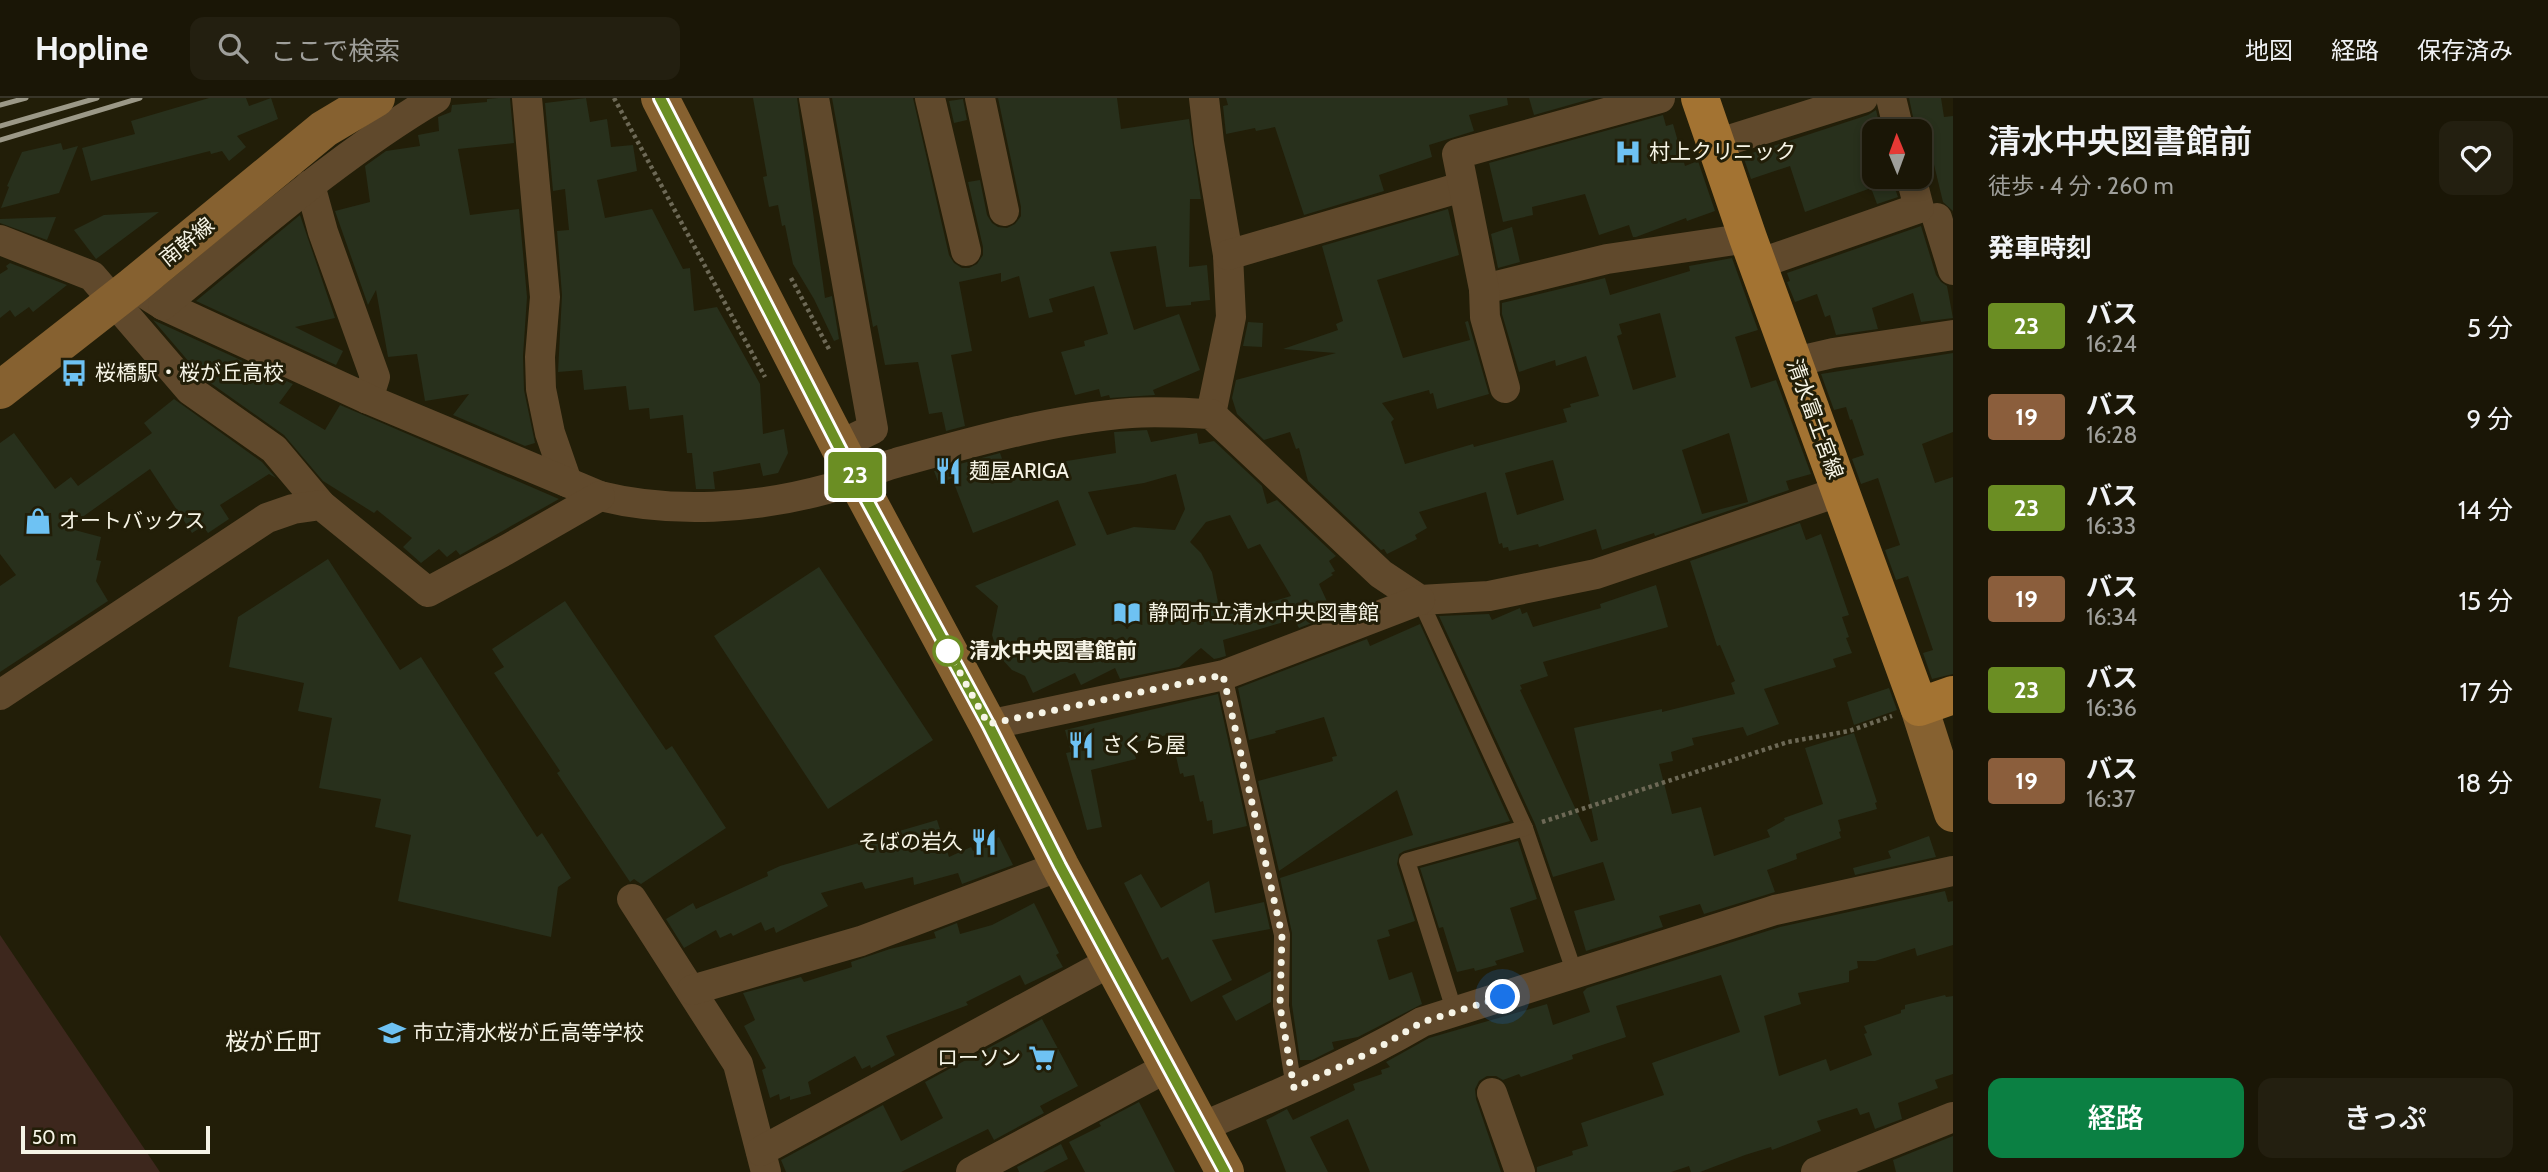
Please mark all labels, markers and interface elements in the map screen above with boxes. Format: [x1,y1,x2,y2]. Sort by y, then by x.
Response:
search box [190,17,680,80]
text: Hopline [35,28,148,68]
icon: search [214,29,252,67]
text: ここで検索 [270,35,400,67]
text: 地図 [2245,36,2293,65]
text: 経路 [2331,36,2379,65]
text: 保存済み [2417,36,2513,65]
north arrow [1862,119,1932,189]
map controls [1862,119,1932,189]
text: 清水中央図書館前 [1988,121,2252,161]
button: heart [2439,121,2513,195]
hospital icon: 村上クリニック [1613,137,1643,167]
place label: 村上クリニック [1649,139,1796,164]
text: 徒歩 · 4 分 · 260 m [1988,172,2174,200]
street label: 南幹線 [154,212,219,271]
text: 発車時刻 [1988,232,2092,264]
text: バス [2086,298,2138,330]
text: 23 [2014,311,2039,340]
text: 5 分 [2467,312,2513,344]
text: 16:24 [2086,330,2137,358]
street label: 清水富士宮線 [1782,355,1849,482]
bus stop icon: 桜橋駅・桜が丘高校 [59,358,89,388]
place label: 桜橋駅・桜が丘高校 [95,360,284,385]
text: バス [2086,389,2138,421]
text: 19 [2015,402,2038,431]
text: 9 分 [2466,403,2513,435]
text: 16:28 [2086,421,2137,449]
line badge: 23 [824,452,886,498]
restaurant icon: 麺屋ARIGA [933,456,963,486]
place label: 麺屋ARIGA [969,458,1069,483]
text: 23 [842,460,868,489]
text: バス [2086,480,2138,512]
text: 23 [2014,493,2039,522]
text: 14 分 [2458,494,2513,526]
shop icon: オートバックス [23,506,53,536]
place label: オートバックス [59,508,205,533]
text: 16:33 [2086,512,2136,540]
text: バス [2086,571,2138,603]
text: 19 [2015,584,2038,613]
text: 15 分 [2459,585,2513,617]
library icon: 静岡市立清水中央図書館 [1112,598,1142,628]
place label: 静岡市立清水中央図書館 [1148,600,1379,625]
text: 16:34 [2086,603,2137,631]
marker: 清水中央図書館前 [933,636,963,666]
place label: 清水中央図書館前 [969,638,1137,663]
text: バス [2086,662,2138,694]
text: 23 [2014,675,2039,704]
text: 17 分 [2460,676,2513,708]
text: 16:36 [2086,694,2137,722]
restaurant icon: さくら屋 [1066,730,1096,760]
place label: さくら屋 [1102,732,1186,757]
text: バス [2086,753,2138,785]
text: 19 [2015,766,2038,795]
text: 18 分 [2457,767,2513,799]
text: 16:37 [2086,785,2135,813]
restaurant icon: そばの岩久 [969,827,999,857]
place label: そばの岩久 [858,829,963,854]
your location [1485,979,1520,1014]
school or university icon: 市立清水桜が丘高等学校 [377,1018,407,1048]
place label: 市立清水桜が丘高等学校 [413,1020,644,1045]
district label: 桜が丘町 [225,1027,321,1056]
supermarket icon: ローソン [1027,1043,1057,1073]
place label: ローソン [937,1045,1021,1070]
button: 経路 [1988,1078,2244,1158]
button: きっぷ [2258,1078,2513,1158]
scale bar [21,1123,210,1155]
text: 50 m [32,1126,76,1149]

